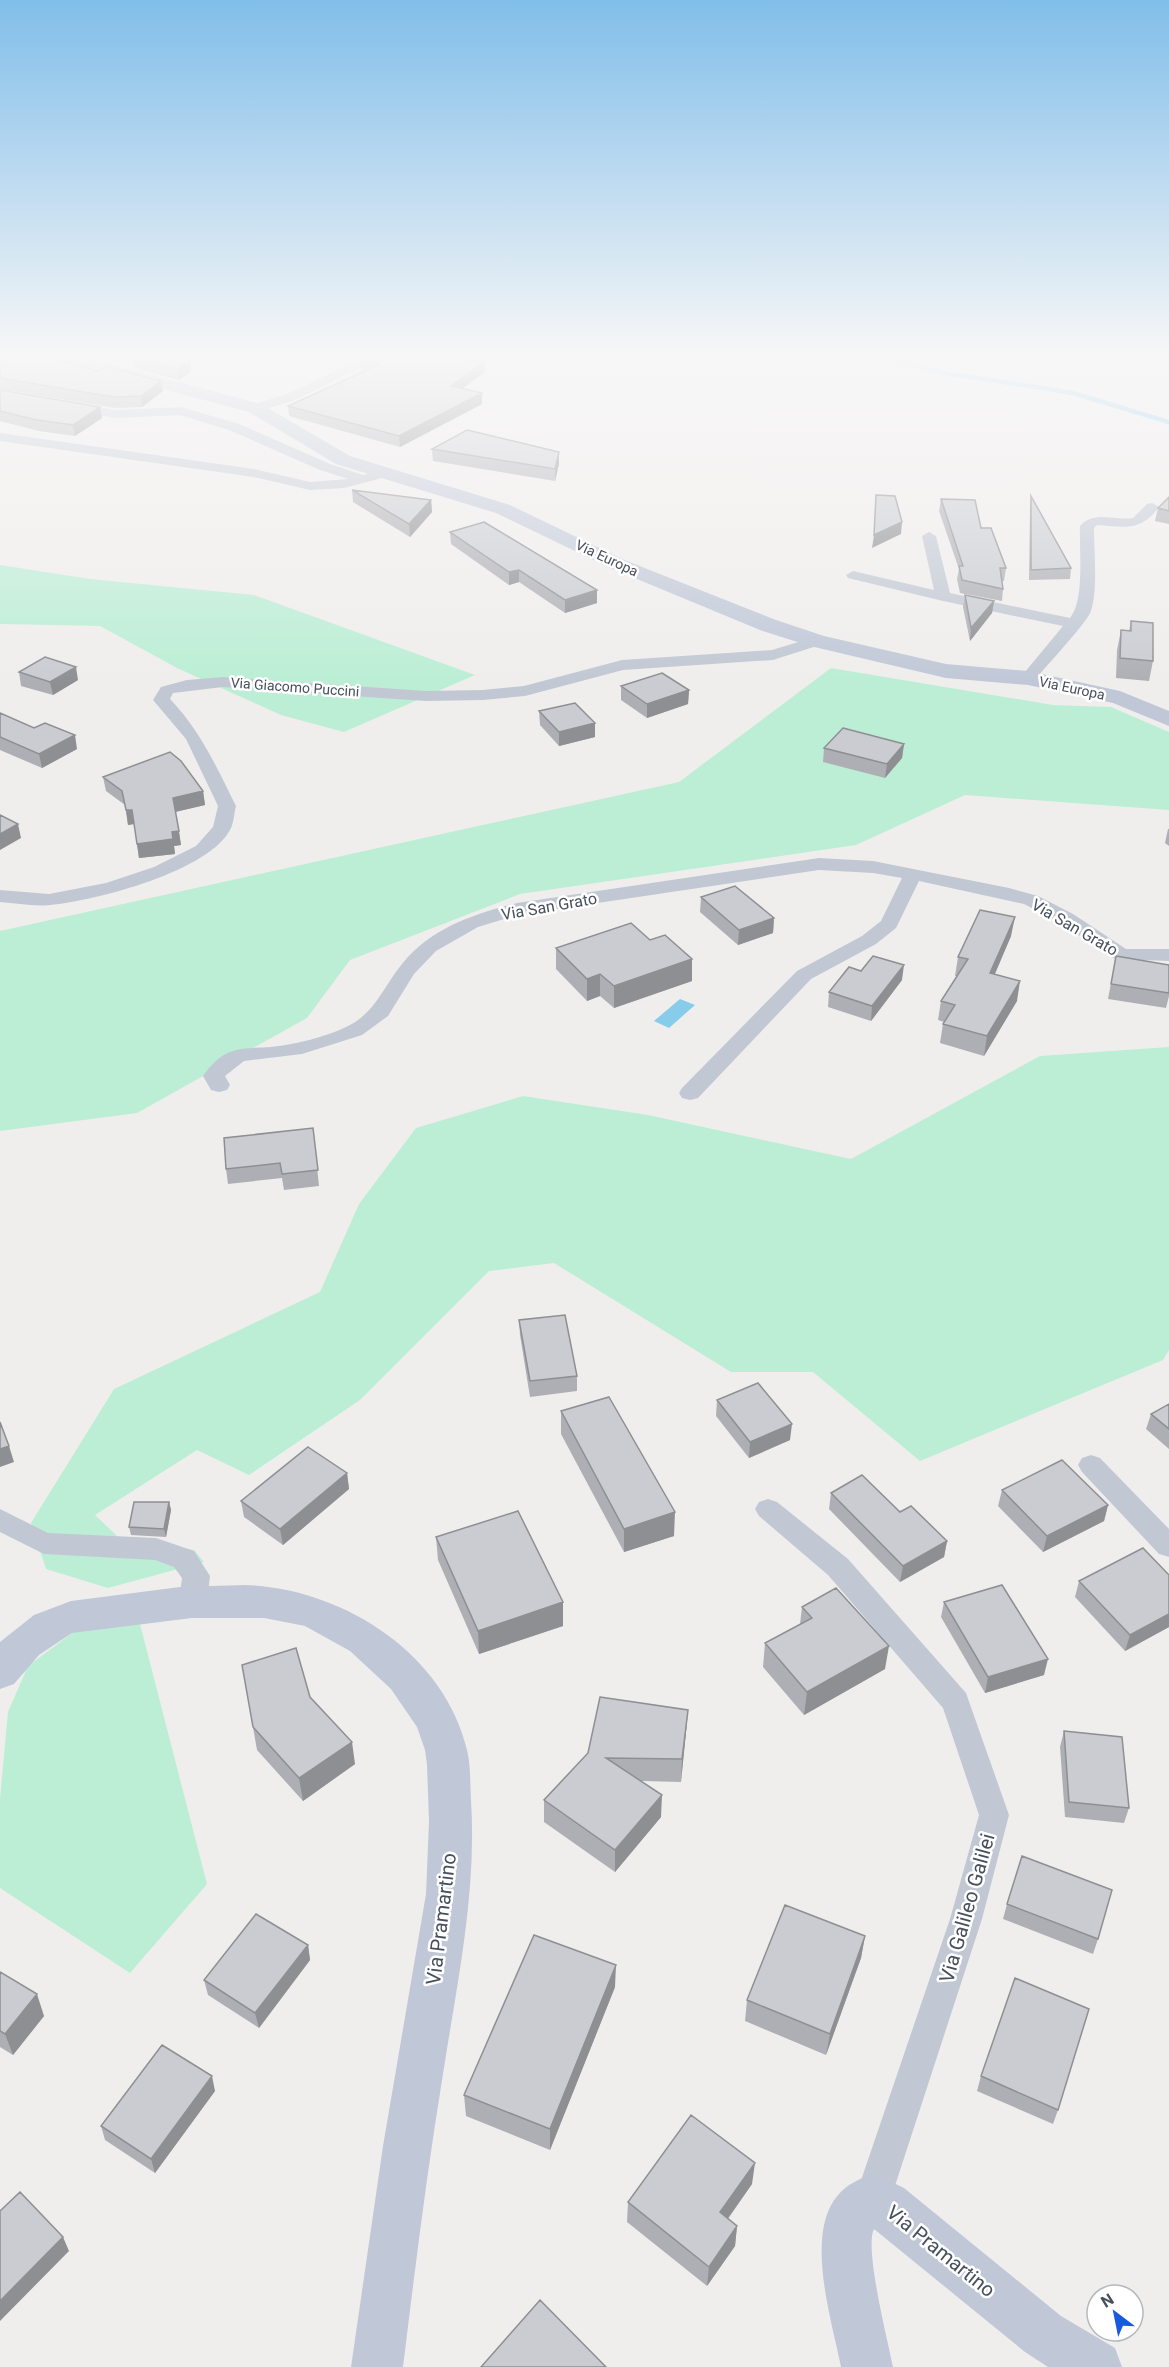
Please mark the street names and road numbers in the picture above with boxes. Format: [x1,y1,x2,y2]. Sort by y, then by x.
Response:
street label: Via Europa [573,537,641,579]
street label: Via Europa [1038,673,1106,703]
street label: Via Giacomo Puccini [230,675,360,699]
street label: Via San Grato [500,889,598,924]
street label: Via San Grato [1028,895,1121,960]
street label: Via Galileo Galilei [934,1831,1000,1985]
street label: Via Pramartino [421,1852,461,1986]
street label: Via Pramartino [882,2200,1000,2302]

